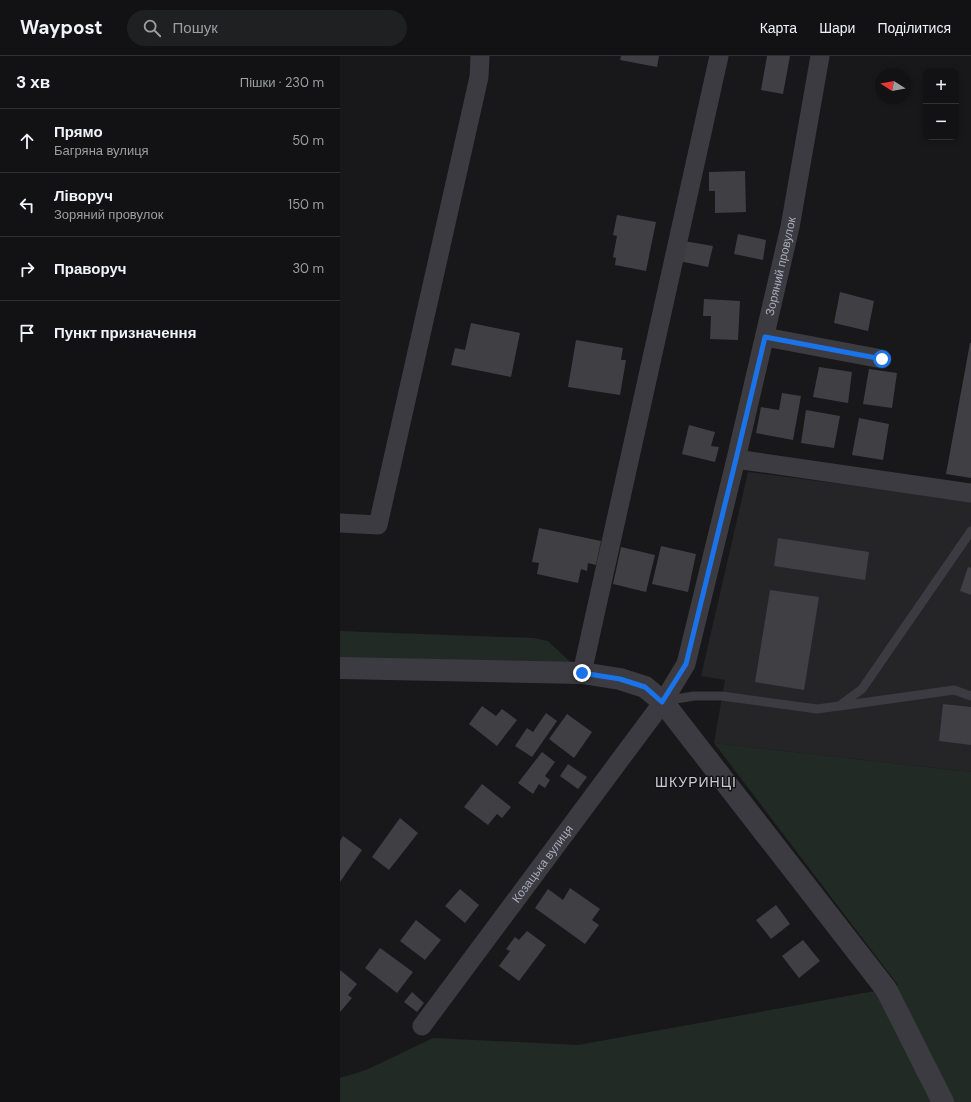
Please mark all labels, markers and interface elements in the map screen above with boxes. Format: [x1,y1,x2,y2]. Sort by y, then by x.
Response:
search box [127,10,407,46]
text: Waypost [20,15,103,40]
icon: search [141,17,163,39]
text: Пошук [173,18,218,38]
text: Карта [760,19,797,37]
text: Шари [819,19,855,37]
text: Поділитися [877,19,951,37]
north arrow [875,68,911,104]
map controls [923,68,959,140]
button: + [923,68,959,104]
text: 3 хв [16,71,50,93]
text: Пішки · 230 m [240,74,324,91]
button: − [923,104,959,140]
text: Прямо [54,122,103,142]
icon: ahead [16,130,38,152]
text: 50 m [292,132,324,149]
text: Багряна вулиця [54,142,149,159]
text: Ліворуч [54,186,113,206]
icon: left [16,194,38,216]
text: 150 m [288,196,324,213]
text: Зоряний провулок [54,206,163,223]
street label: Зоряний провулок [762,215,800,317]
icon: right [16,258,38,280]
text: Праворуч [54,259,127,279]
text: 30 m [292,260,324,277]
icon: arrive [16,322,38,344]
text: Пункт призначення [54,323,196,343]
route start [873,350,891,368]
route end [573,664,591,682]
district label: ШКУРИНЦІ [655,773,737,791]
street label: Козацька вулиця [508,822,577,906]

